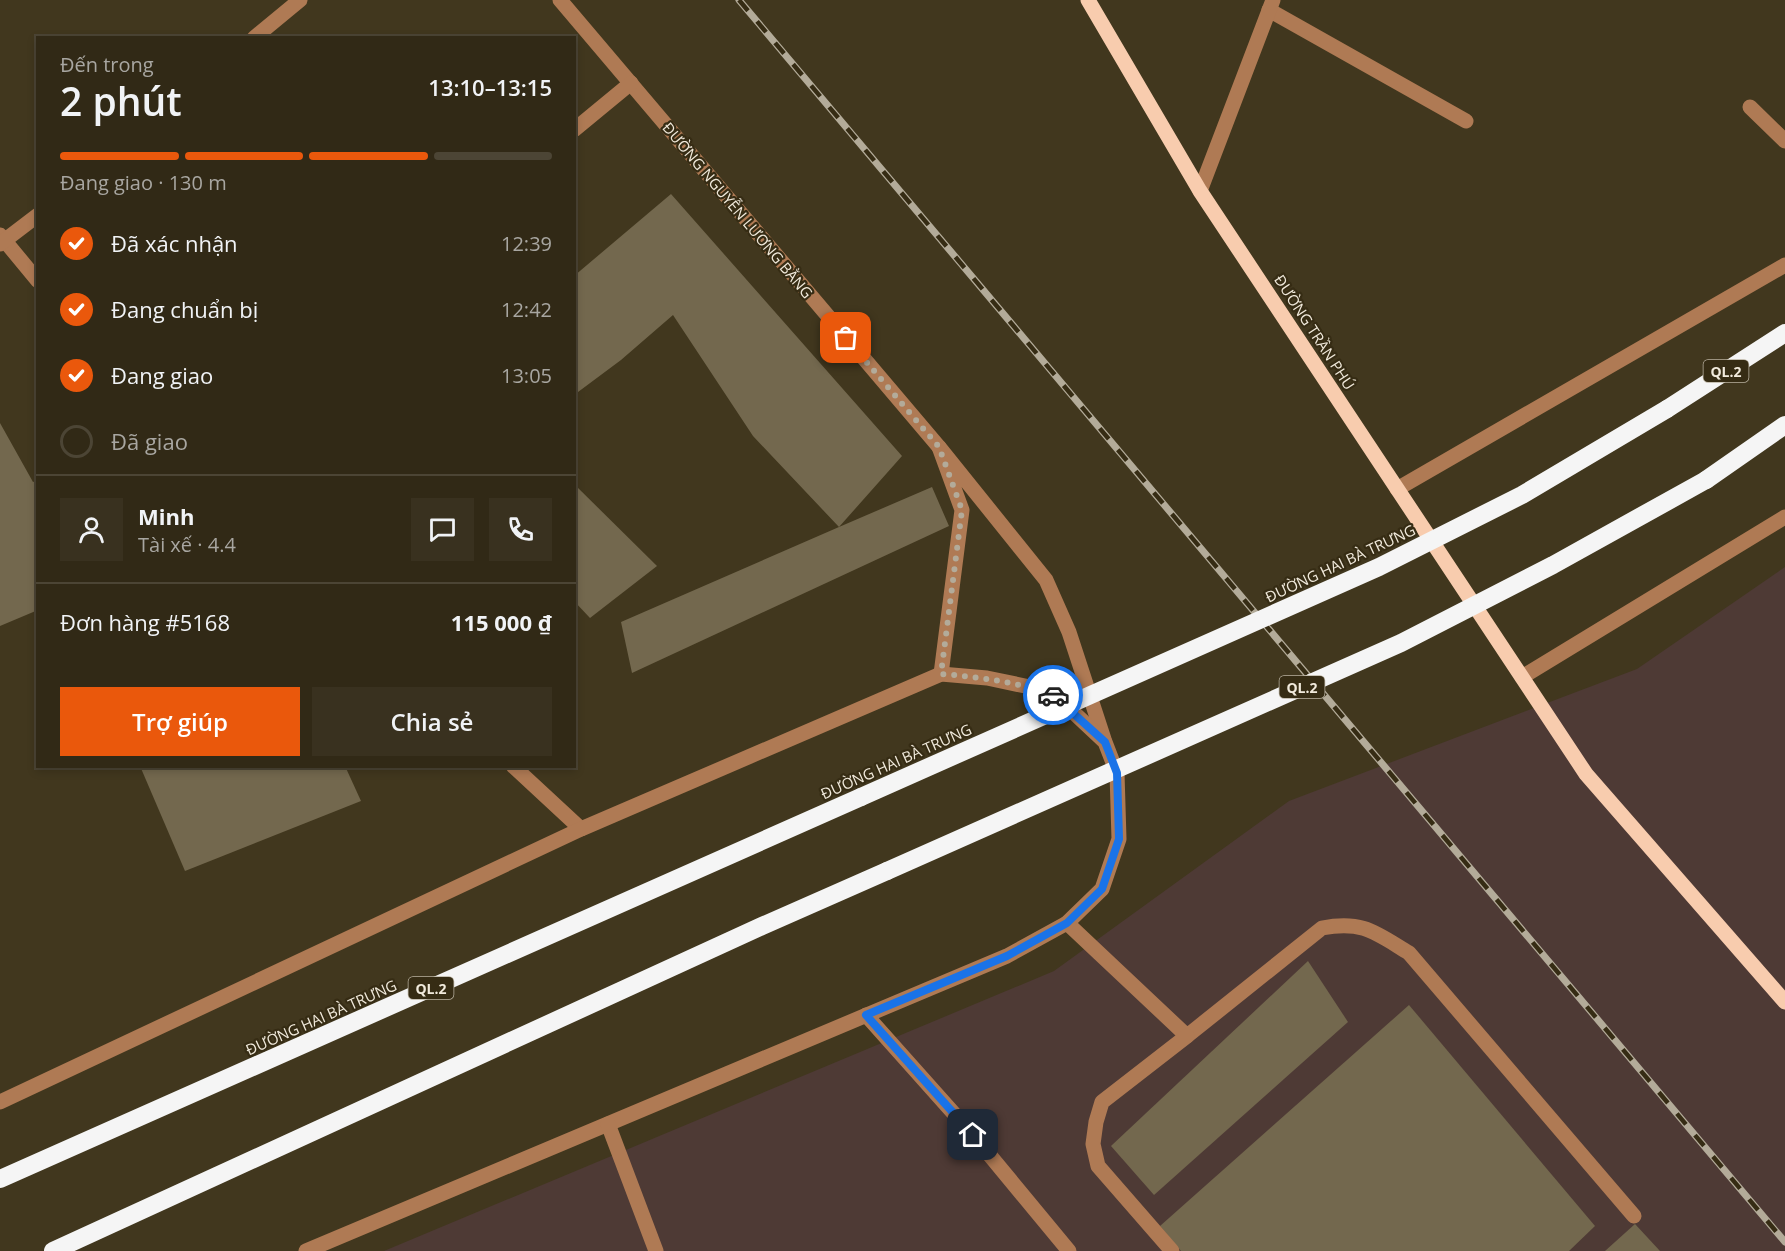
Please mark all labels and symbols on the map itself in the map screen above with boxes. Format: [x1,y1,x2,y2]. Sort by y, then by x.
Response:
street label: ĐƯỜNG NGUYỄN LƯƠNG BẰNG [658,118,818,302]
street label: ĐƯỜNG TRẦN PHÚ [1270,271,1360,393]
pin [820,312,871,363]
road number: QL.2 [1704,360,1748,382]
street label: ĐƯỜNG HAI BÀ TRƯNG [1262,519,1418,607]
courier [1023,665,1083,725]
road number: QL.2 [1280,676,1324,698]
street label: ĐƯỜNG HAI BÀ TRƯNG [817,719,975,803]
street label: ĐƯỜNG HAI BÀ TRƯNG [242,975,400,1059]
road number: QL.2 [408,977,454,999]
pin [947,1109,998,1160]

